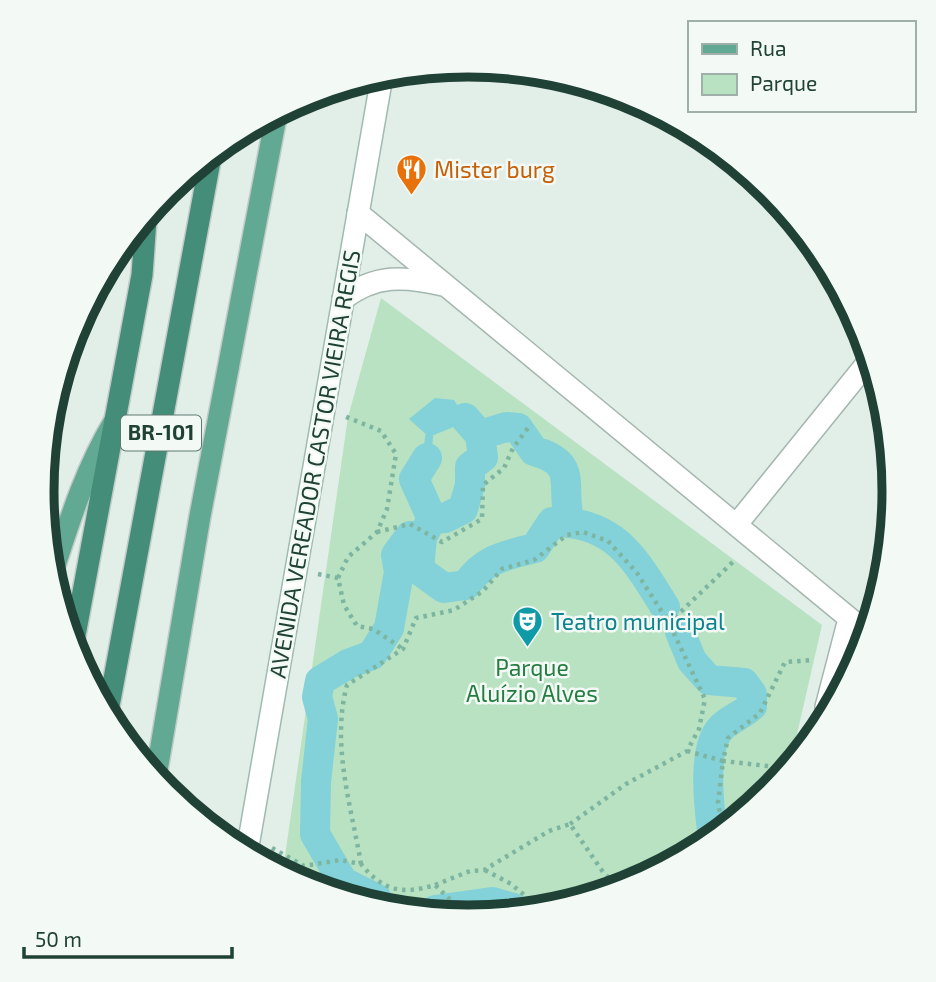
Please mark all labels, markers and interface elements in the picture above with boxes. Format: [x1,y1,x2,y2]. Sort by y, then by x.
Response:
legend [688,21,915,112]
text: Rua [750,35,786,60]
text: Parque [750,70,817,95]
restaurant icon: Mister burg [394,153,428,197]
place label: Mister burg [434,155,555,183]
street label: AVENIDA VEREADOR CASTOR VIEIRA REGIS [263,248,366,680]
road number: BR-101 [121,416,201,450]
theatre icon: Teatro municipal [511,605,545,649]
place label: Teatro municipal [551,607,725,635]
park label: Parque Aluízio Alves [466,653,598,707]
scale bar [24,916,233,960]
text: 50 m [35,926,82,951]

